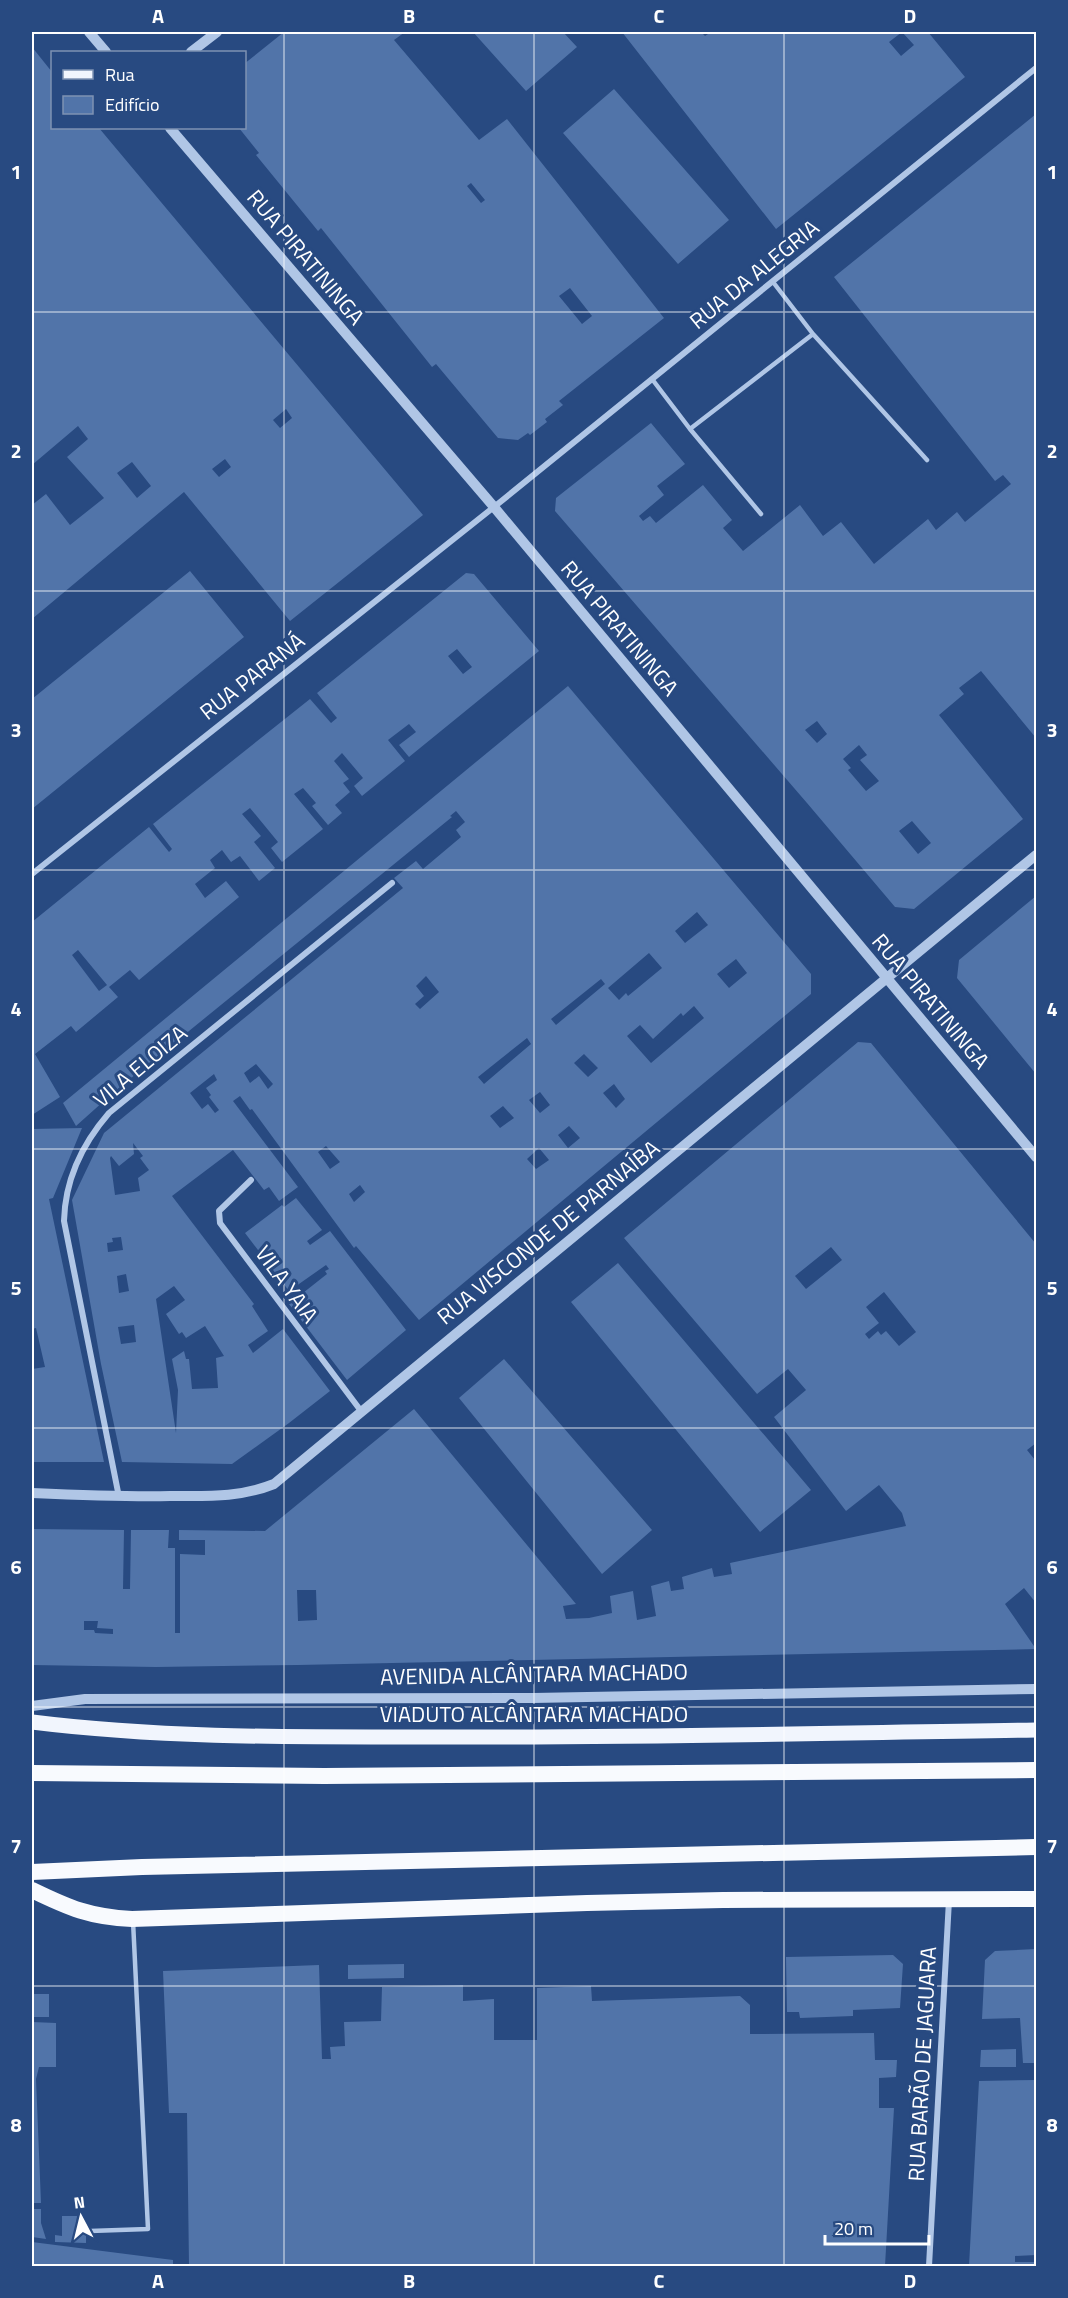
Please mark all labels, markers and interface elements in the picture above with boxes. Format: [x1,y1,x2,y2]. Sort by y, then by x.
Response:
text: A [152,0,164,31]
text: B [403,0,415,31]
text: C [654,0,665,31]
text: D [904,0,916,31]
legend [51,51,246,129]
text: Rua [105,61,135,88]
text: Edifício [105,91,159,118]
text: 1 [10,156,22,187]
text: 1 [1046,156,1058,187]
street label: RUA PIRATININGA [239,182,373,332]
street label: RUA DA ALEGRIA [682,211,826,337]
text: 2 [10,435,22,466]
text: 2 [1046,435,1058,466]
street label: RUA PIRATININGA [553,553,687,703]
street label: RUA PARANÁ [192,624,312,728]
text: 3 [10,714,22,745]
text: 3 [1046,714,1058,745]
street label: RUA PIRATININGA [864,926,998,1076]
text: 4 [10,993,22,1024]
text: 4 [1046,993,1058,1024]
street label: VILA ELOIZA [85,1016,195,1116]
street label: RUA VISCONDE DE PARNAÍBA [429,1131,667,1333]
street label: VILA YAIA [247,1238,327,1330]
text: 5 [10,1272,22,1303]
text: 5 [1046,1272,1058,1303]
text: 6 [10,1551,22,1582]
text: 6 [1046,1551,1058,1582]
street label: AVENIDA ALCÂNTARA MACHADO [380,1654,688,1694]
street label: VIADUTO ALCÂNTARA MACHADO [380,1697,688,1731]
text: 7 [10,1830,22,1861]
text: 7 [1046,1830,1058,1861]
street label: RUA BARÃO DE JAGUARA [899,1946,945,2182]
text: 8 [10,2109,22,2140]
text: 8 [1046,2109,1058,2140]
north arrow [51,2187,111,2247]
text: N [72,2190,86,2215]
scale bar [825,2208,928,2246]
text: 20 m [834,2215,873,2242]
text: A [152,2265,164,2296]
text: B [403,2265,415,2296]
text: C [654,2265,665,2296]
text: D [904,2265,916,2296]

